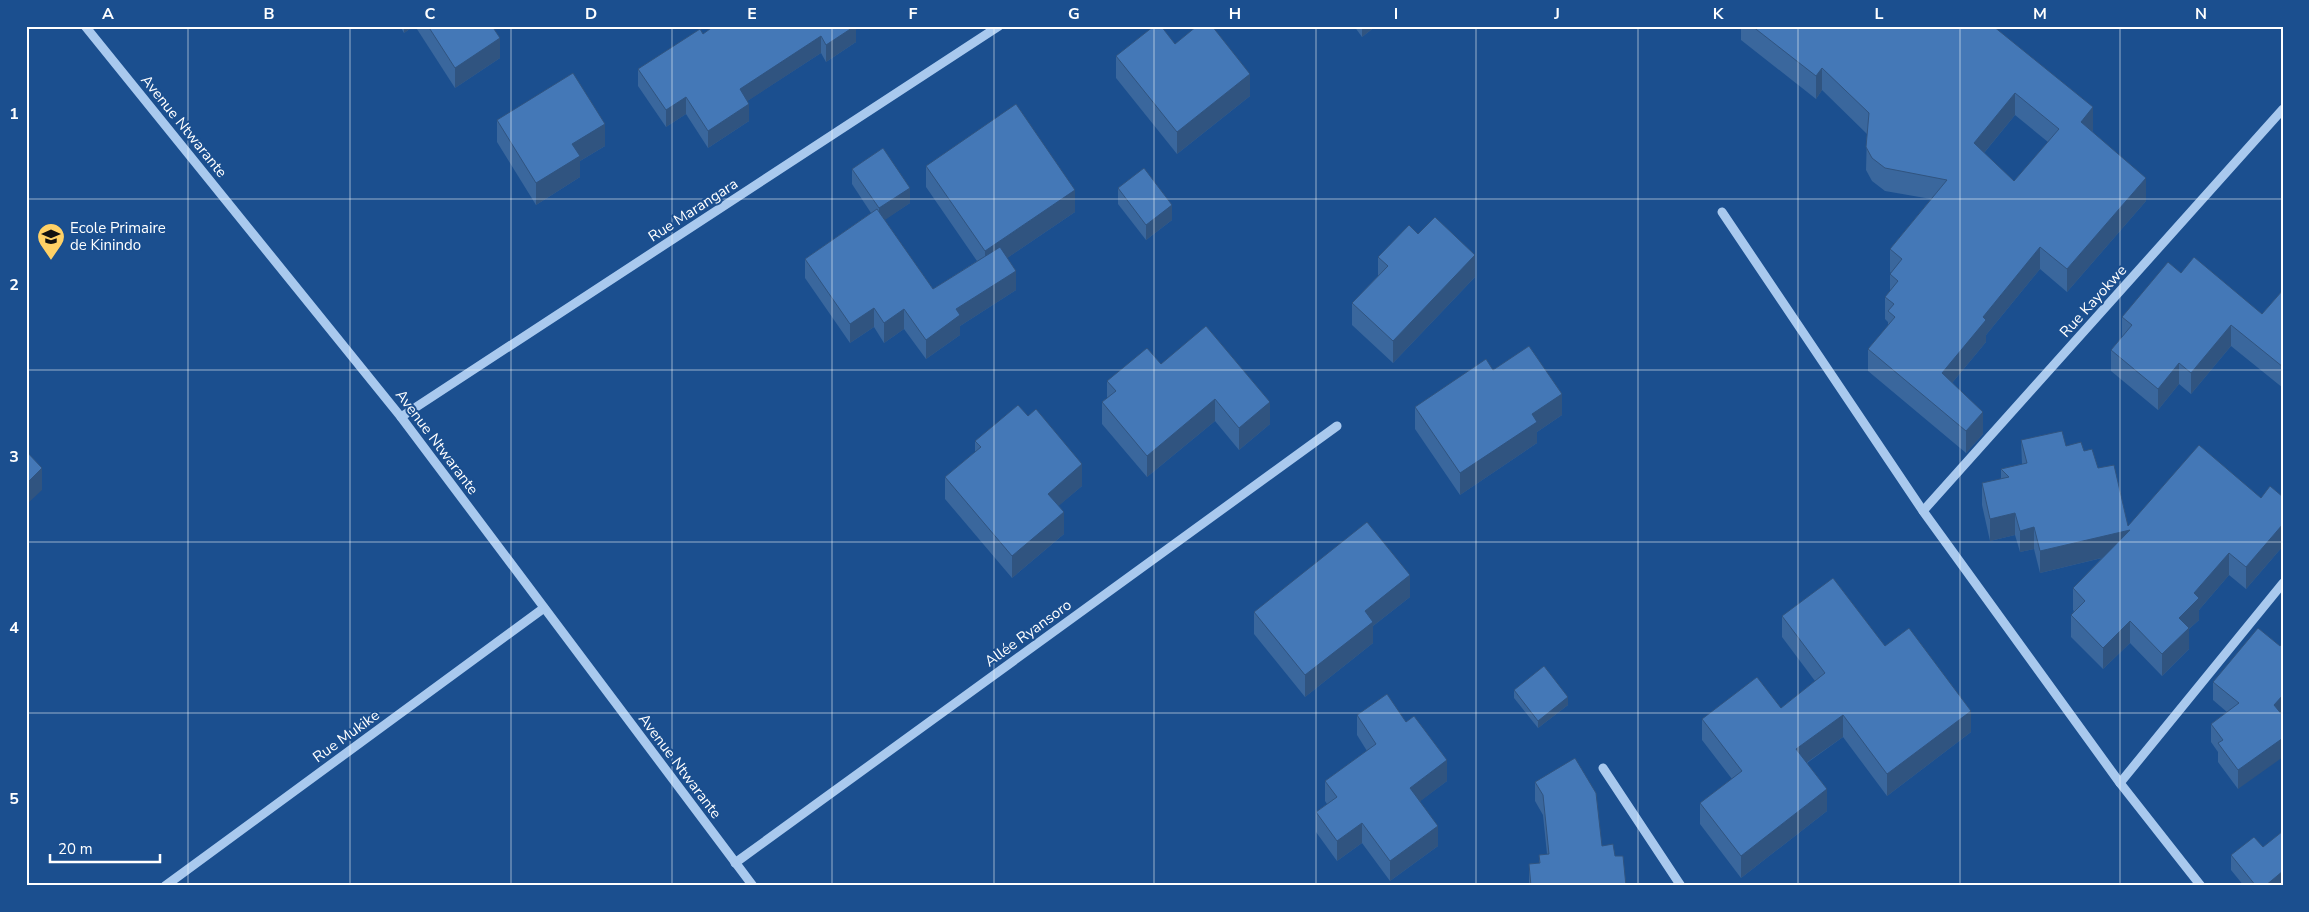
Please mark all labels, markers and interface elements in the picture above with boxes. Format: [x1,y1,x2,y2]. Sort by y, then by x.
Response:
text: A [102,3,114,25]
text: B [263,3,275,25]
text: C [425,3,436,25]
text: D [585,3,597,25]
text: E [747,3,757,25]
text: F [909,3,918,25]
text: G [1068,3,1080,25]
text: H [1229,3,1241,25]
text: I [1394,3,1398,25]
text: J [1553,3,1560,25]
text: K [1713,3,1725,25]
text: L [1875,3,1884,25]
text: M [2033,3,2047,25]
text: N [2195,3,2207,25]
street label: Avenue Ntwarante [136,70,232,182]
text: 1 [9,103,19,125]
street label: Rue Marangara [644,174,742,246]
place label: Ecole Primaire de Kinindo [70,218,166,255]
school or university icon: Ecole Primaire de Kinindo [36,222,66,261]
street label: Rue Kayokwe [2055,260,2131,342]
text: 2 [9,274,19,296]
street label: Avenue Ntwarante [391,385,483,499]
text: 3 [9,446,19,468]
street label: Allée Ryansoro [981,595,1075,671]
text: 4 [9,617,19,639]
street label: Rue Mukike [309,705,383,767]
street label: Avenue Ntwarante [634,709,726,823]
text: 5 [9,788,19,810]
scale bar [50,832,160,864]
text: 20 m [58,839,93,859]

